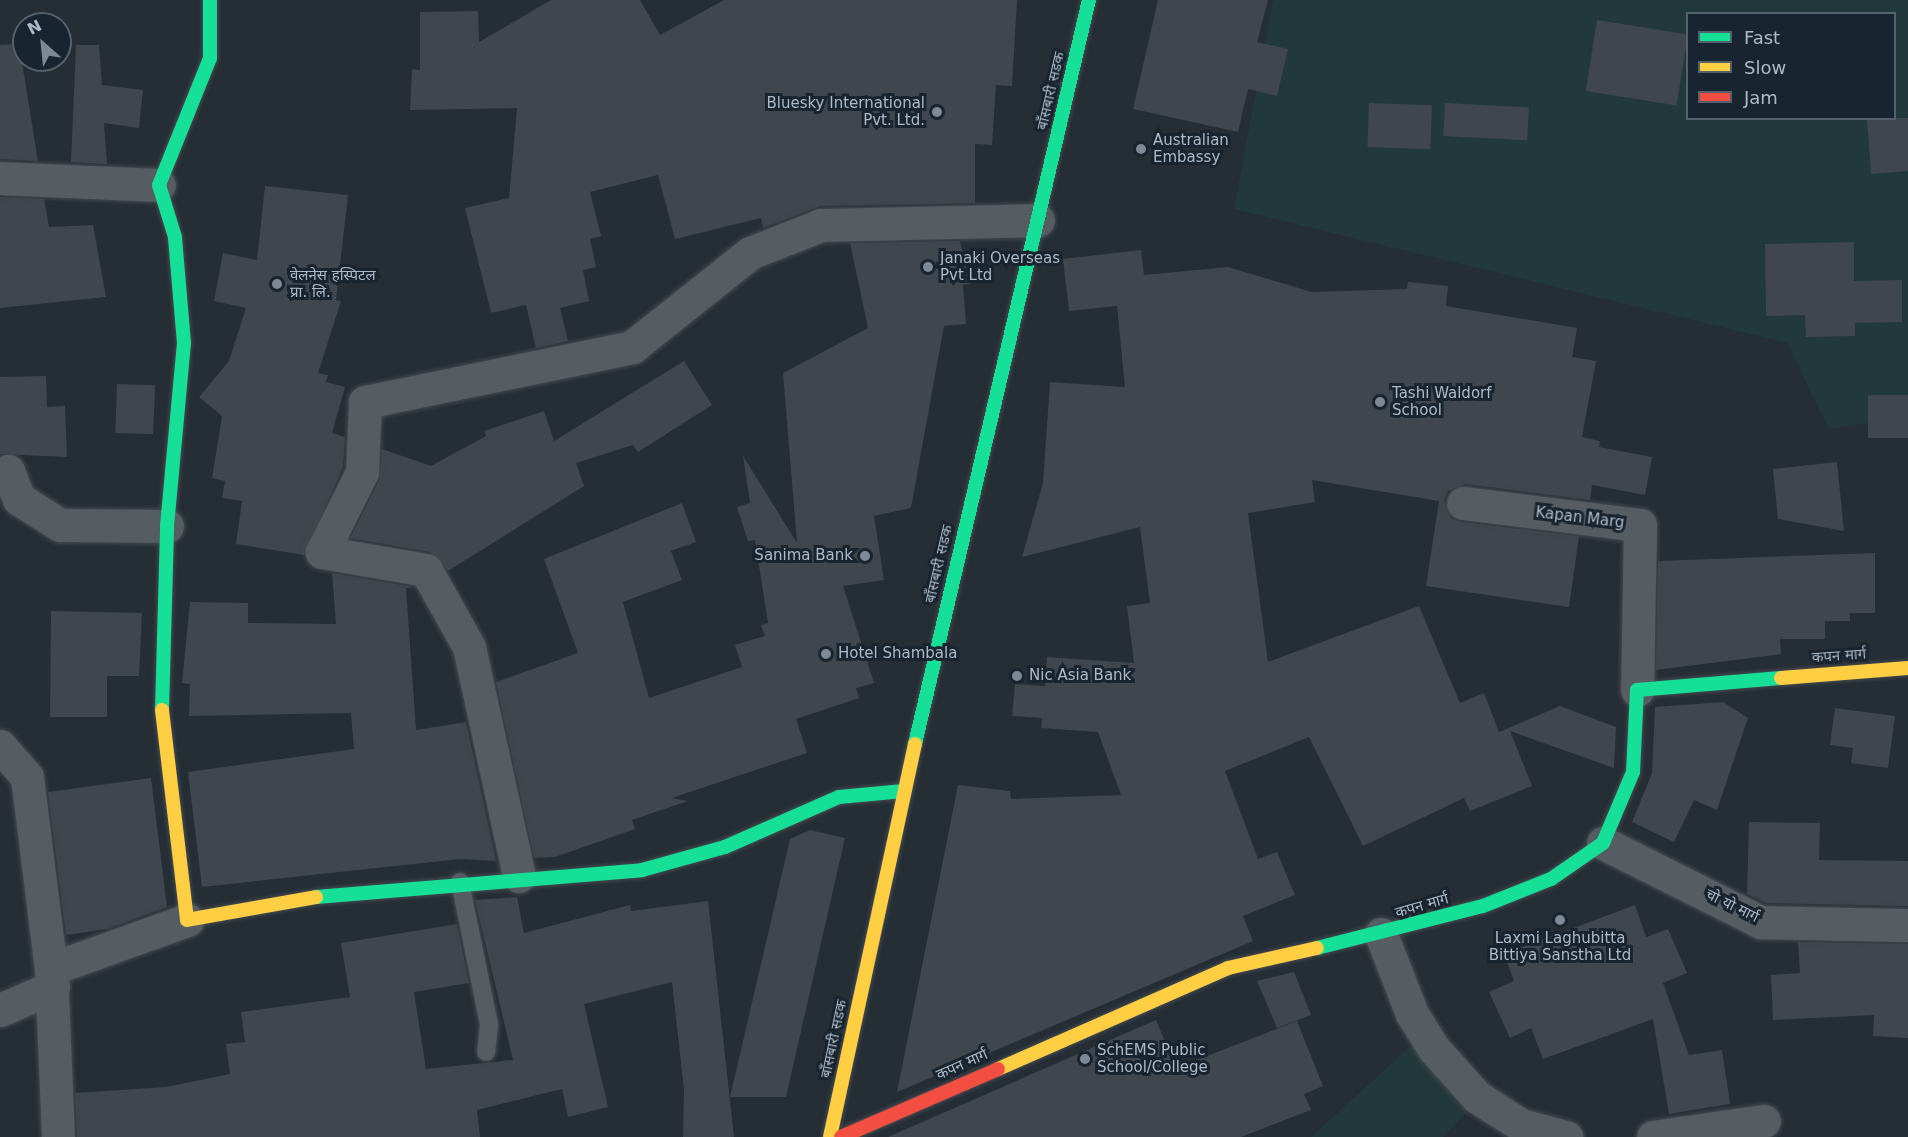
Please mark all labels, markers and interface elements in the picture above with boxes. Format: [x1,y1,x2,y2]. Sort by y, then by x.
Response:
north arrow [12,12,72,72]
legend [1686,12,1896,120]
text: N [24,16,45,39]
text: Fast [1744,27,1780,48]
street label: बाँसबारी सडक [1033,50,1069,132]
text: Slow [1744,57,1786,78]
text: Jam [1744,87,1778,108]
place label: Bluesky International Pvt. Ltd. [766,94,925,129]
marker: Bluesky International Pvt. Ltd. [930,105,944,119]
place label: Australian Embassy [1153,131,1229,166]
marker: Australian Embassy [1134,142,1148,156]
place label: Janaki Overseas Pvt Ltd [940,249,1060,284]
marker: Janaki Overseas Pvt Ltd [921,260,935,274]
place label: वेलनेस हस्पिटल प्रा. लि. [290,266,376,301]
marker: वेलनेस हस्पिटल प्रा. लि. [268,275,286,293]
place label: Tashi Waldorf School [1392,384,1492,419]
marker: Tashi Waldorf School [1373,395,1387,409]
street label: Kapan Marg [1535,504,1625,532]
street label: बाँसबारी सडक [921,523,957,605]
place label: Sanima Bank [754,547,853,565]
marker: Sanima Bank [858,549,872,563]
place label: Hotel Shambala [838,645,957,663]
street label: कपन मार्ग [1811,645,1867,667]
marker: Hotel Shambala [819,647,833,661]
place label: Nic Asia Bank [1029,667,1131,685]
marker: Nic Asia Bank [1010,669,1024,683]
street label: चो यो मार्ग [1703,885,1761,927]
street label: कपन मार्ग [1393,890,1451,922]
marker: Laxmi Laghubitta Bittiya Sanstha Ltd [1553,913,1567,927]
place label: Laxmi Laghubitta Bittiya Sanstha Ltd [1489,929,1631,964]
street label: बाँसबारी सडक [817,998,851,1080]
place label: SchEMS Public School/College [1097,1041,1208,1076]
street label: कपन मार्ग [933,1046,991,1084]
marker: SchEMS Public School/College [1078,1052,1092,1066]

